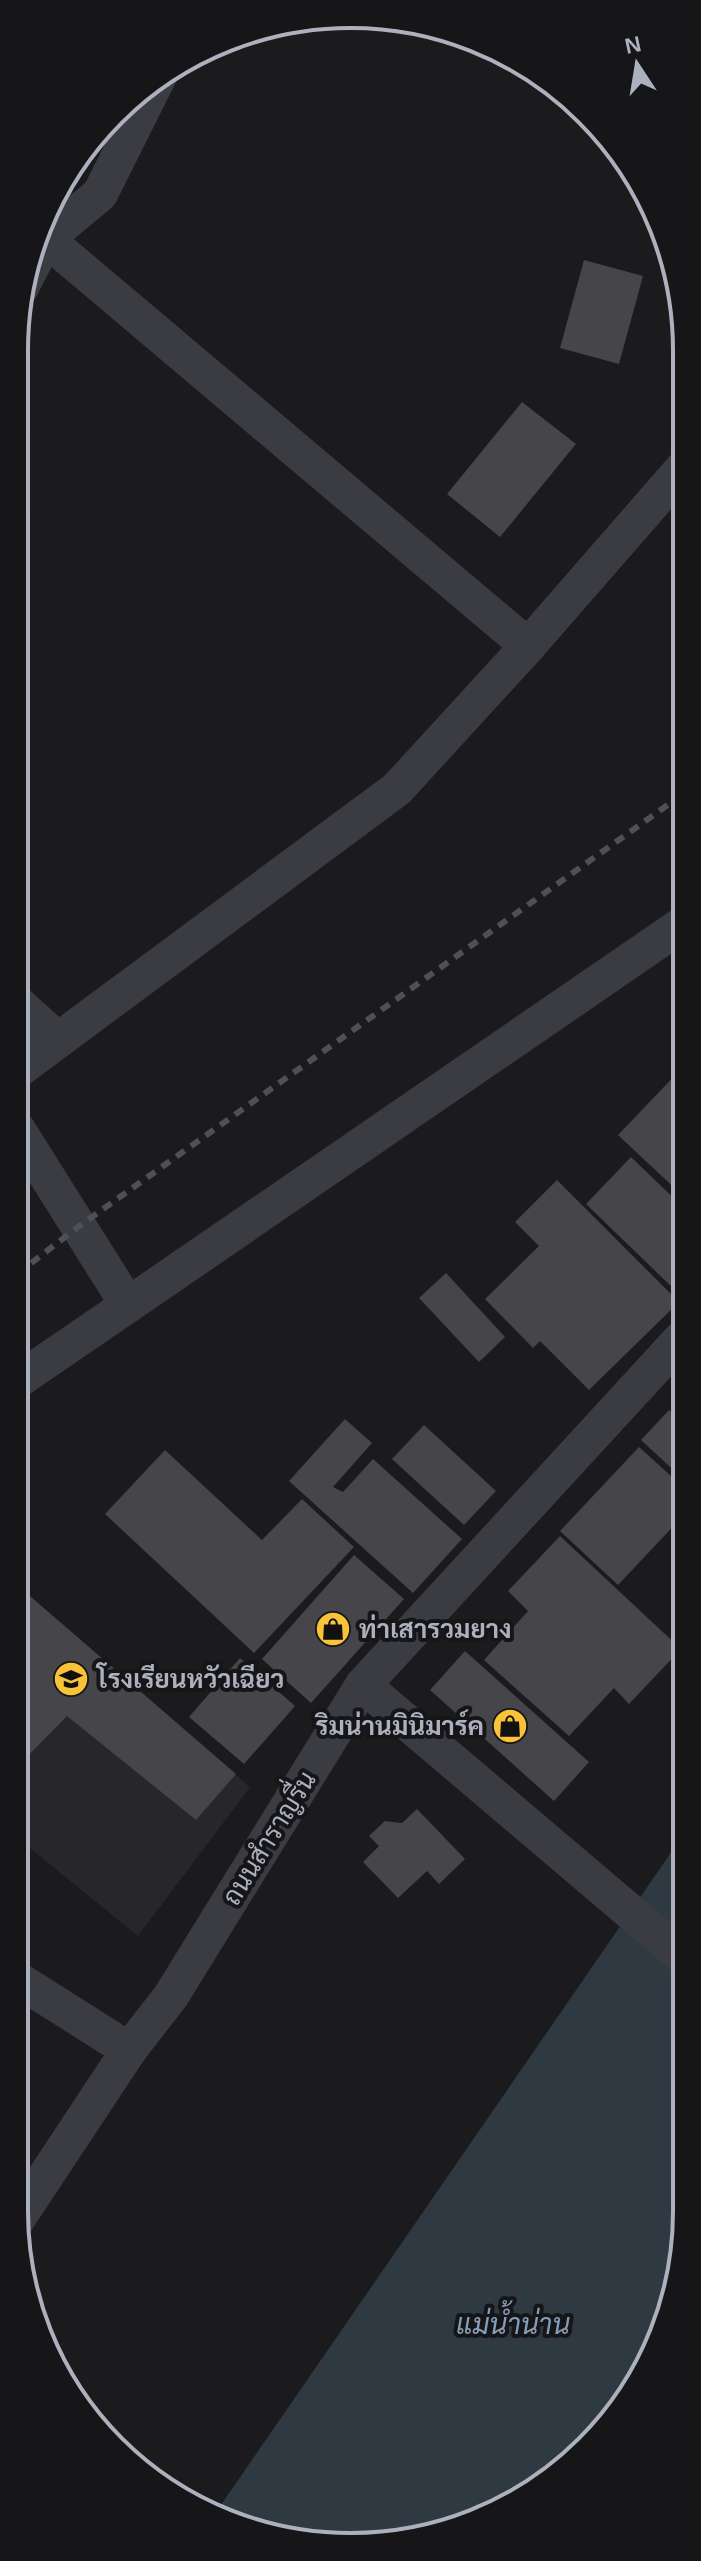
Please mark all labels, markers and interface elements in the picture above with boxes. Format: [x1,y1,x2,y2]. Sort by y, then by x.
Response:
north arrow [597,24,677,104]
text: N [623,31,643,59]
shop icon: ท่าเสารวมยาง [314,1610,352,1648]
place label: ท่าเสารวมยาง [359,1614,512,1644]
school or university icon: โรงเรียนหวัวเฉียว [52,1660,90,1698]
place label: โรงเรียนหวัวเฉียว [95,1662,284,1694]
shop icon: ริมน่านมินิมาร์ค [491,1707,529,1745]
place label: ริมน่านมินิมาร์ค [314,1709,484,1741]
street label: ถนนสำราญรื่น [210,1762,323,1911]
water label: แม่น้ำน่าน [456,2300,570,2340]

